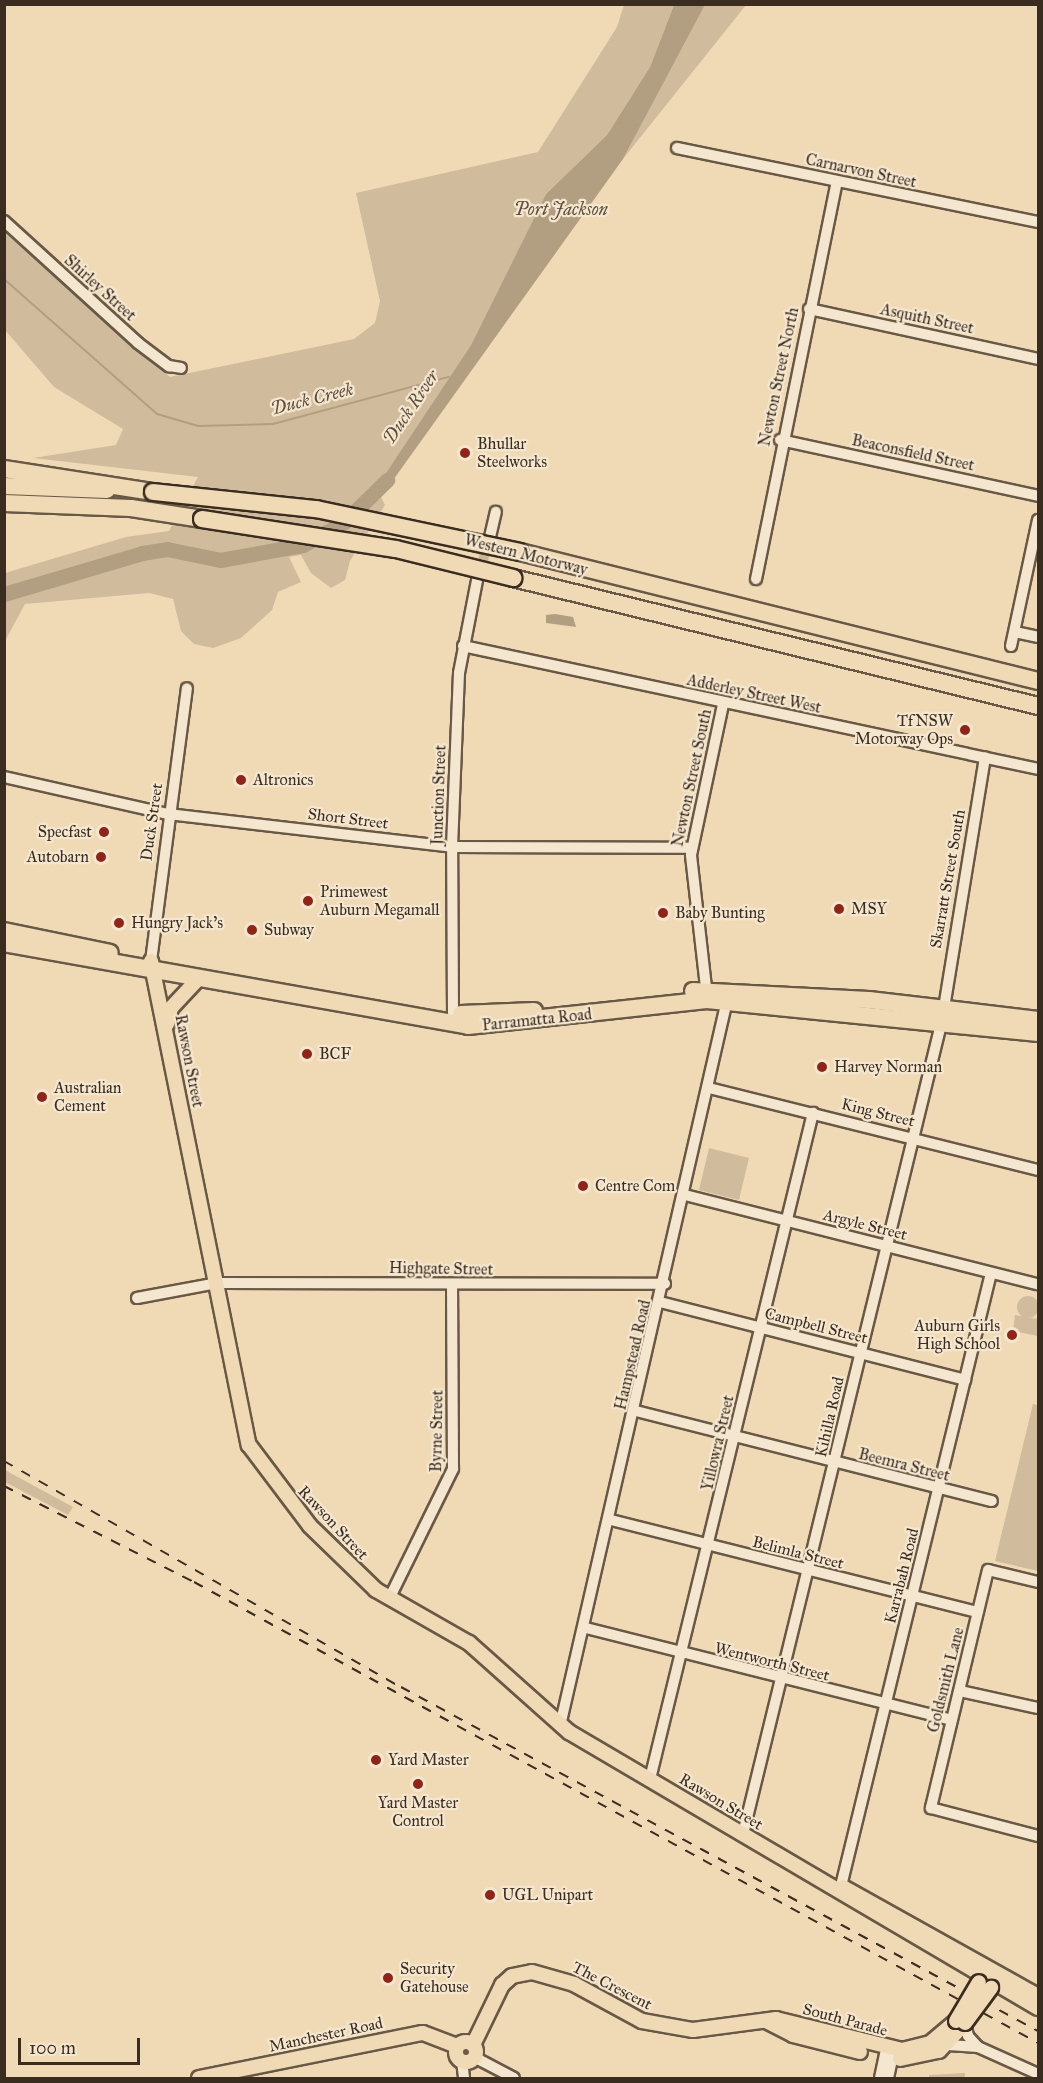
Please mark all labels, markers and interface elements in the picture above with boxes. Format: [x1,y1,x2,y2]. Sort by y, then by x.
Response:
street label: Carnarvon Street [804,150,918,192]
water label: Port Jackson [514,198,608,220]
street label: Shirley Street [60,251,140,325]
street label: Asquith Street [879,300,975,338]
street label: Newton Street North [755,306,803,448]
water label: Duck River [378,366,444,448]
water label: Duck Creek [269,378,355,420]
street label: Beaconsfield Street [850,431,976,475]
place label: Bhullar Steelworks [477,434,547,472]
marker: Bhullar Steelworks [458,446,472,460]
street label: Western Motorway [462,530,590,580]
street label: Adderley Street West [685,670,823,718]
street label: Newton Street South [668,707,716,849]
place label: TfNSW Motorway Ops [855,711,953,749]
marker: TfNSW Motorway Ops [958,723,972,737]
street label: Junction Street [428,745,450,845]
place label: Altronics [253,770,313,790]
marker: Altronics [234,773,248,787]
street label: Duck Street [137,782,167,862]
street label: Short Street [307,805,389,833]
street label: Skarratt Street South [926,808,970,950]
place label: Specfast [38,822,92,842]
marker: Specfast [97,825,111,839]
place label: Autobarn [27,847,89,867]
marker: Autobarn [94,850,108,864]
place label: Primewest Auburn Megamall [320,882,440,920]
marker: Primewest Auburn Megamall [301,894,315,908]
place label: MSY [851,899,887,919]
marker: MSY [832,902,846,916]
place label: Baby Bunting [675,903,765,923]
marker: Baby Bunting [656,906,670,920]
place label: Hungry Jack's [131,913,223,933]
marker: Hungry Jack's [112,916,126,930]
place label: Subway [264,920,314,940]
marker: Subway [245,923,259,937]
street label: Parramatta Road [481,1005,593,1035]
street label: Rawson Street [171,1013,207,1109]
place label: BCF [319,1044,351,1064]
marker: BCF [300,1047,314,1061]
place label: Harvey Norman [834,1057,942,1077]
marker: Harvey Norman [815,1060,829,1074]
place label: Australian Cement [54,1078,122,1116]
marker: Australian Cement [35,1090,49,1104]
street label: King Street [839,1095,917,1131]
place label: Centre Com [595,1176,675,1196]
marker: Centre Com [576,1179,590,1193]
street label: Argyle Street [821,1205,909,1245]
street label: Highgate Street [389,1258,493,1280]
street label: Hampstead Road [611,1298,655,1412]
street label: Campbell Street [763,1304,869,1348]
place label: Auburn Girls High School [914,1316,1000,1354]
marker: Auburn Girls High School [1005,1328,1019,1342]
street label: Kihilla Road [811,1375,849,1459]
street label: Byrne Street [427,1390,447,1472]
street label: Yillowra Street [698,1393,738,1493]
street label: Beemra Street [856,1444,952,1486]
street label: Rawson Street [294,1482,372,1564]
street label: Karrabah Road [881,1526,923,1626]
street label: Belimla Street [750,1532,846,1574]
street label: Goldsmith Lane [924,1625,968,1735]
street label: Wentworth Street [713,1638,831,1686]
place label: Yard Master [388,1750,469,1770]
marker: Yard Master [369,1753,383,1767]
street label: Rawson Street [676,1769,766,1835]
marker: Yard Master Control [411,1777,425,1791]
place label: Yard Master Control [378,1793,458,1831]
place label: UGL Unipart [502,1885,593,1905]
marker: UGL Unipart [483,1888,497,1902]
street label: The Crescent [569,1958,655,2014]
place label: Security Gatehouse [400,1959,469,1997]
marker: Security Gatehouse [381,1971,395,1985]
street label: South Parade [801,1999,889,2041]
street label: Manchester Road [267,2014,385,2056]
scale bar [21,2026,142,2064]
text: 100 m [29,2037,76,2059]

